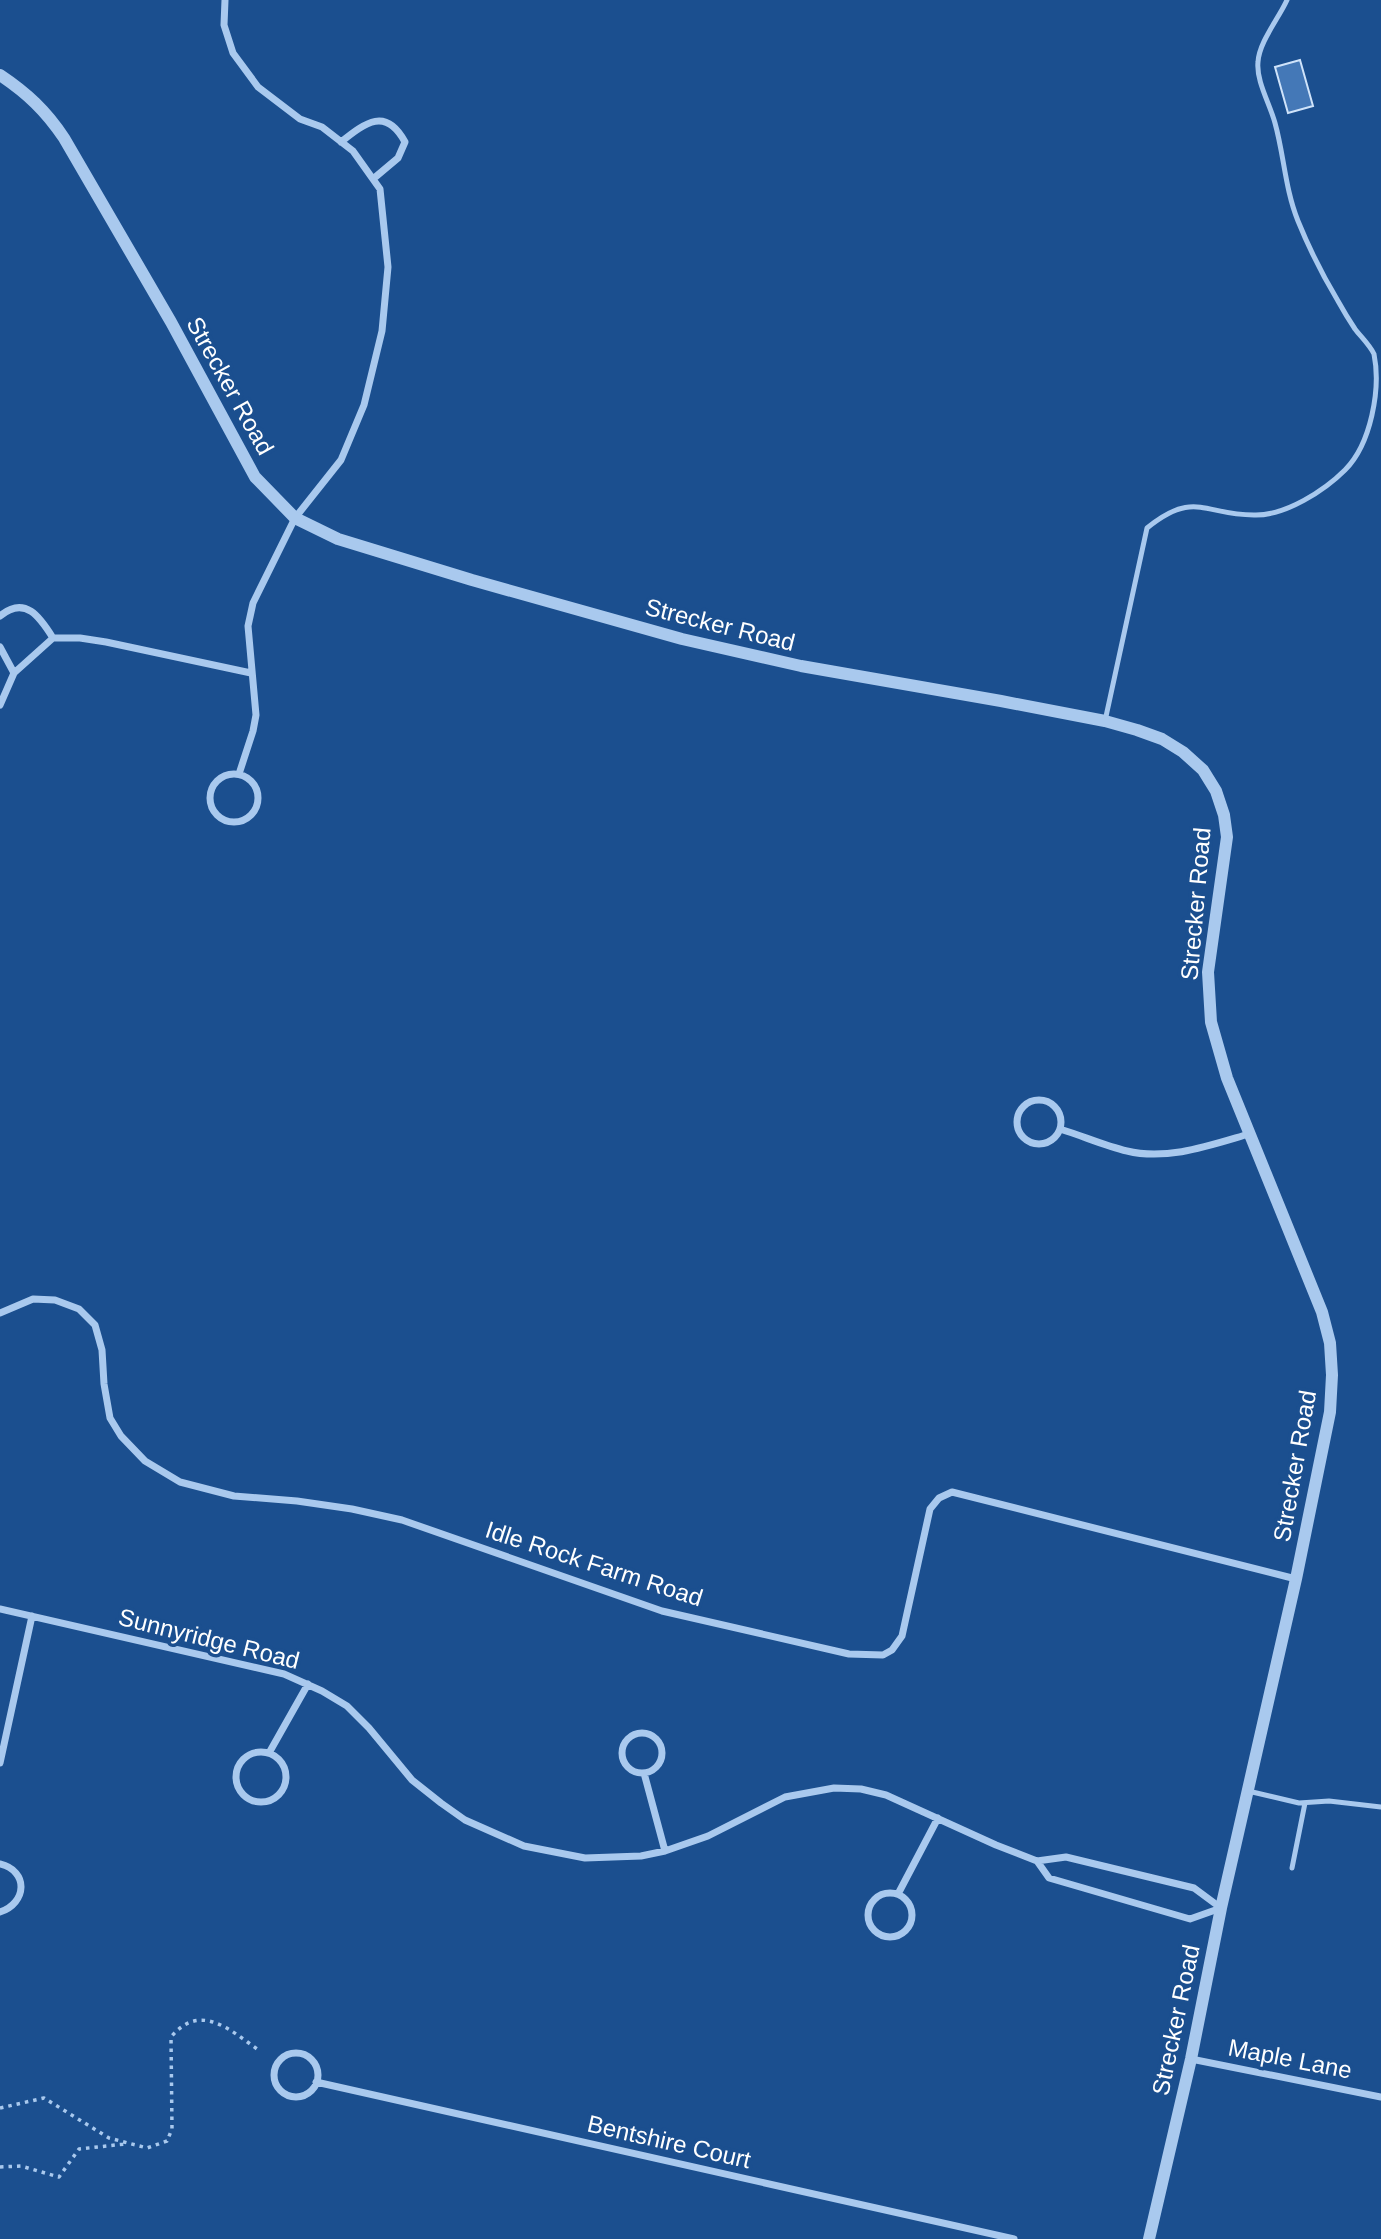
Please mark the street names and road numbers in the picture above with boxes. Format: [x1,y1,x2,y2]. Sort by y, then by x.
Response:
street label: Strecker Road [181,312,279,459]
street label: Strecker Road [642,593,798,656]
street label: Strecker Road [1175,826,1216,982]
street label: Strecker Road [1268,1388,1321,1544]
street label: Idle Rock Farm Road [482,1516,706,1611]
street label: Sunnyridge Road [116,1603,302,1674]
street label: Strecker Road [1146,1942,1205,2098]
street label: Maple Lane [1226,2033,1354,2084]
street label: Bentshire Court [585,2110,754,2173]

